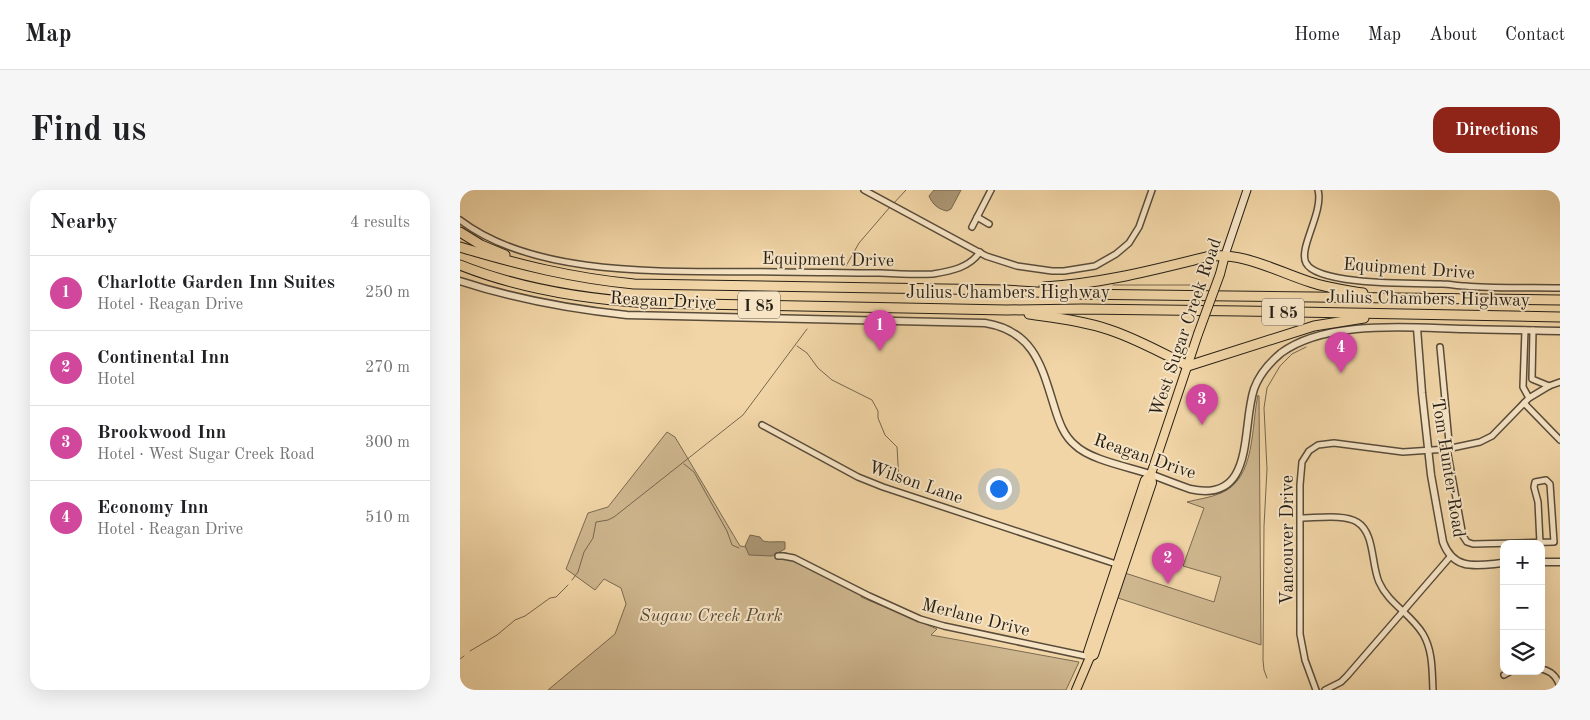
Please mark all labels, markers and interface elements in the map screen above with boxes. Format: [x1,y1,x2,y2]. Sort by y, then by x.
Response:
text: Map [25,23,72,47]
text: Home [1294,26,1340,44]
text: Map [1368,26,1401,44]
text: About [1429,26,1477,44]
text: Contact [1505,26,1565,44]
button: Directions [1433,107,1560,153]
text: Find us [30,113,146,148]
text: Nearby [50,212,118,233]
text: 4 results [350,215,410,231]
street label: West Sugar Creek Road [1147,236,1225,419]
street label: Equipment Drive [762,250,894,270]
street label: Equipment Drive [1342,255,1475,283]
text: Charlotte Garden Inn Suites [97,274,335,293]
street label: Julius Chambers Highway [906,284,1111,302]
text: 1 [61,285,71,301]
text: 250 m [365,285,410,301]
street label: Julius Chambers Highway [1326,288,1531,310]
street label: Reagan Drive [609,289,717,313]
road number: I 85 [738,292,780,318]
text: Hotel · Reagan Drive [97,297,243,313]
road number: I 85 [1262,298,1304,326]
pin: 1 [864,310,896,351]
pin: 4 [1325,332,1357,373]
text: Continental Inn [97,349,230,368]
text: 2 [61,360,71,376]
text: 270 m [365,360,410,376]
text: Hotel [97,372,135,388]
pin: 3 [1186,384,1218,425]
street label: Tom Hunter Road [1428,397,1468,539]
text: Brookwood Inn [97,424,226,443]
street label: Reagan Drive [1091,431,1198,483]
text: 3 [61,435,71,451]
text: 300 m [365,435,410,451]
text: Hotel · West Sugar Creek Road [97,447,315,463]
street label: Wilson Lane [866,458,965,508]
street label: Vancouver Drive [1279,475,1297,605]
your location [986,476,1012,502]
text: Economy Inn [97,499,209,518]
text: 4 [61,510,71,526]
text: 510 m [365,510,410,526]
text: Hotel · Reagan Drive [97,522,243,538]
map controls [1500,540,1545,675]
button: + [1500,540,1545,585]
pin: 2 [1152,543,1184,584]
button: − [1500,585,1545,630]
street label: Merlane Drive [920,596,1032,640]
park label: Sugaw Creek Park [639,607,783,625]
button: layers [1500,630,1545,675]

